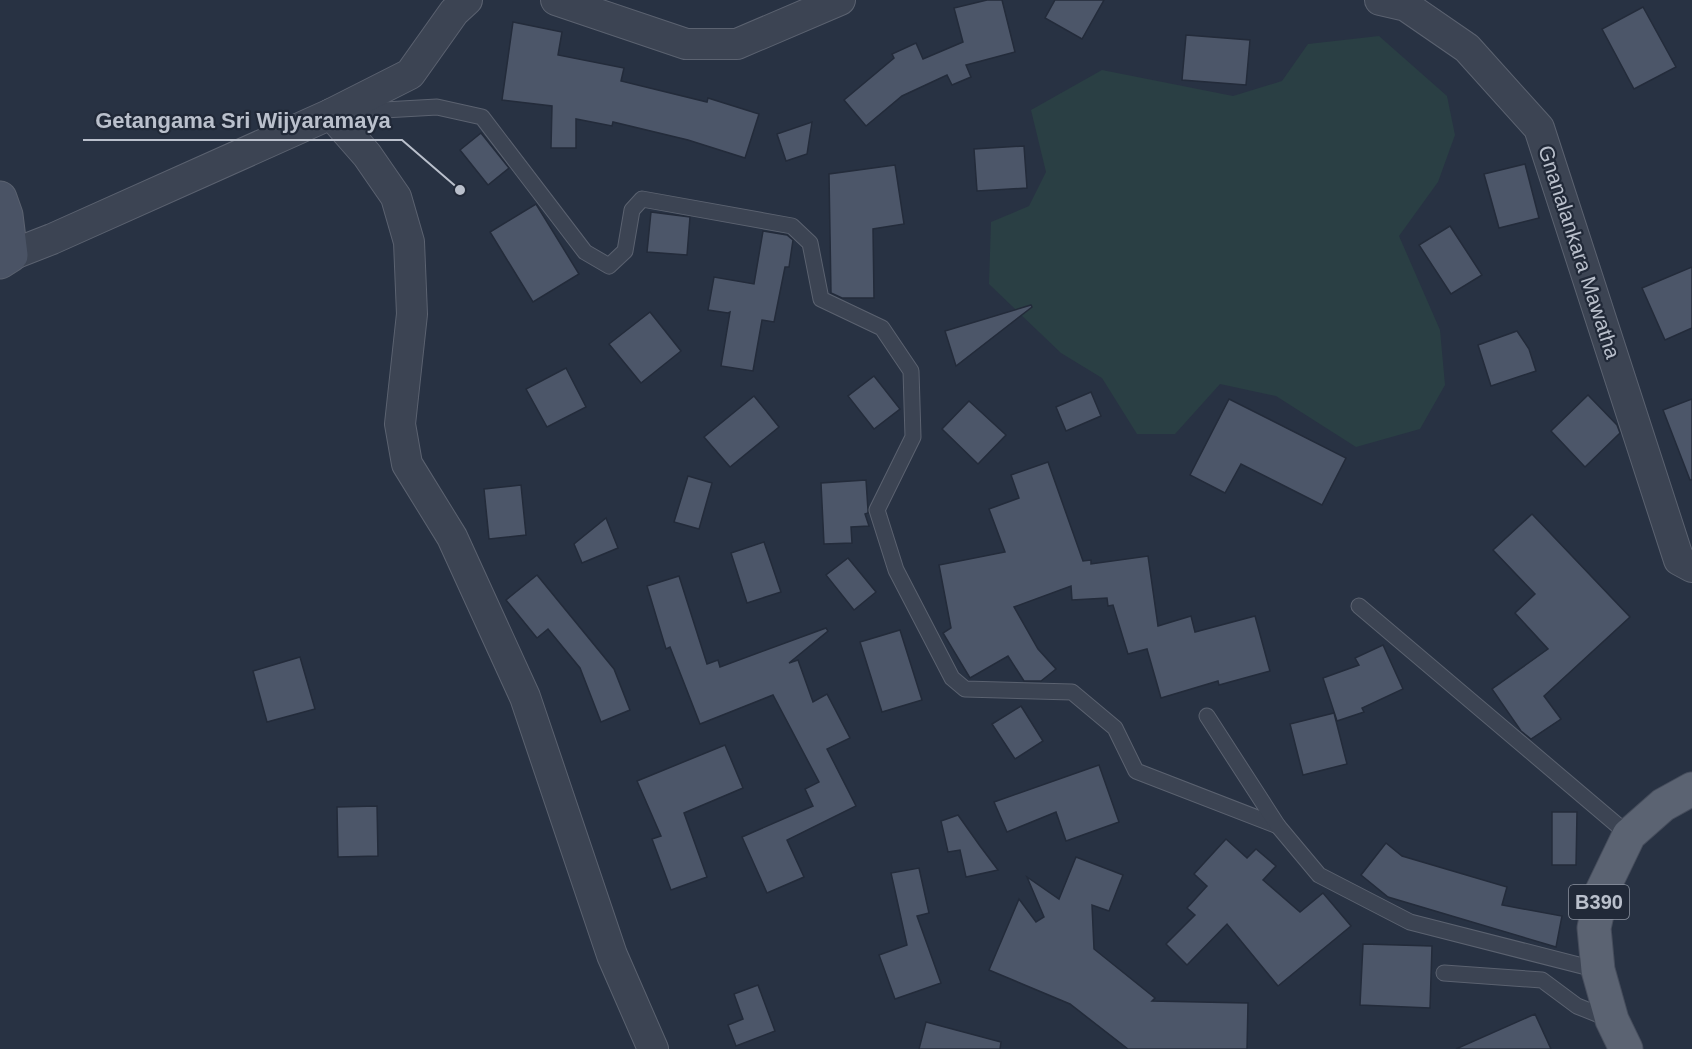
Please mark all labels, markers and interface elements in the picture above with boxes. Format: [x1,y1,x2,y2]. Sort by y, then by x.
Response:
callout: Getangama Sri Wijyaramaya [83,100,402,140]
text: Getangama Sri Wijyaramaya [95,108,392,133]
street label: Gnanalankara Mawatha [1534,142,1625,362]
road number: B390 [1569,885,1629,919]

